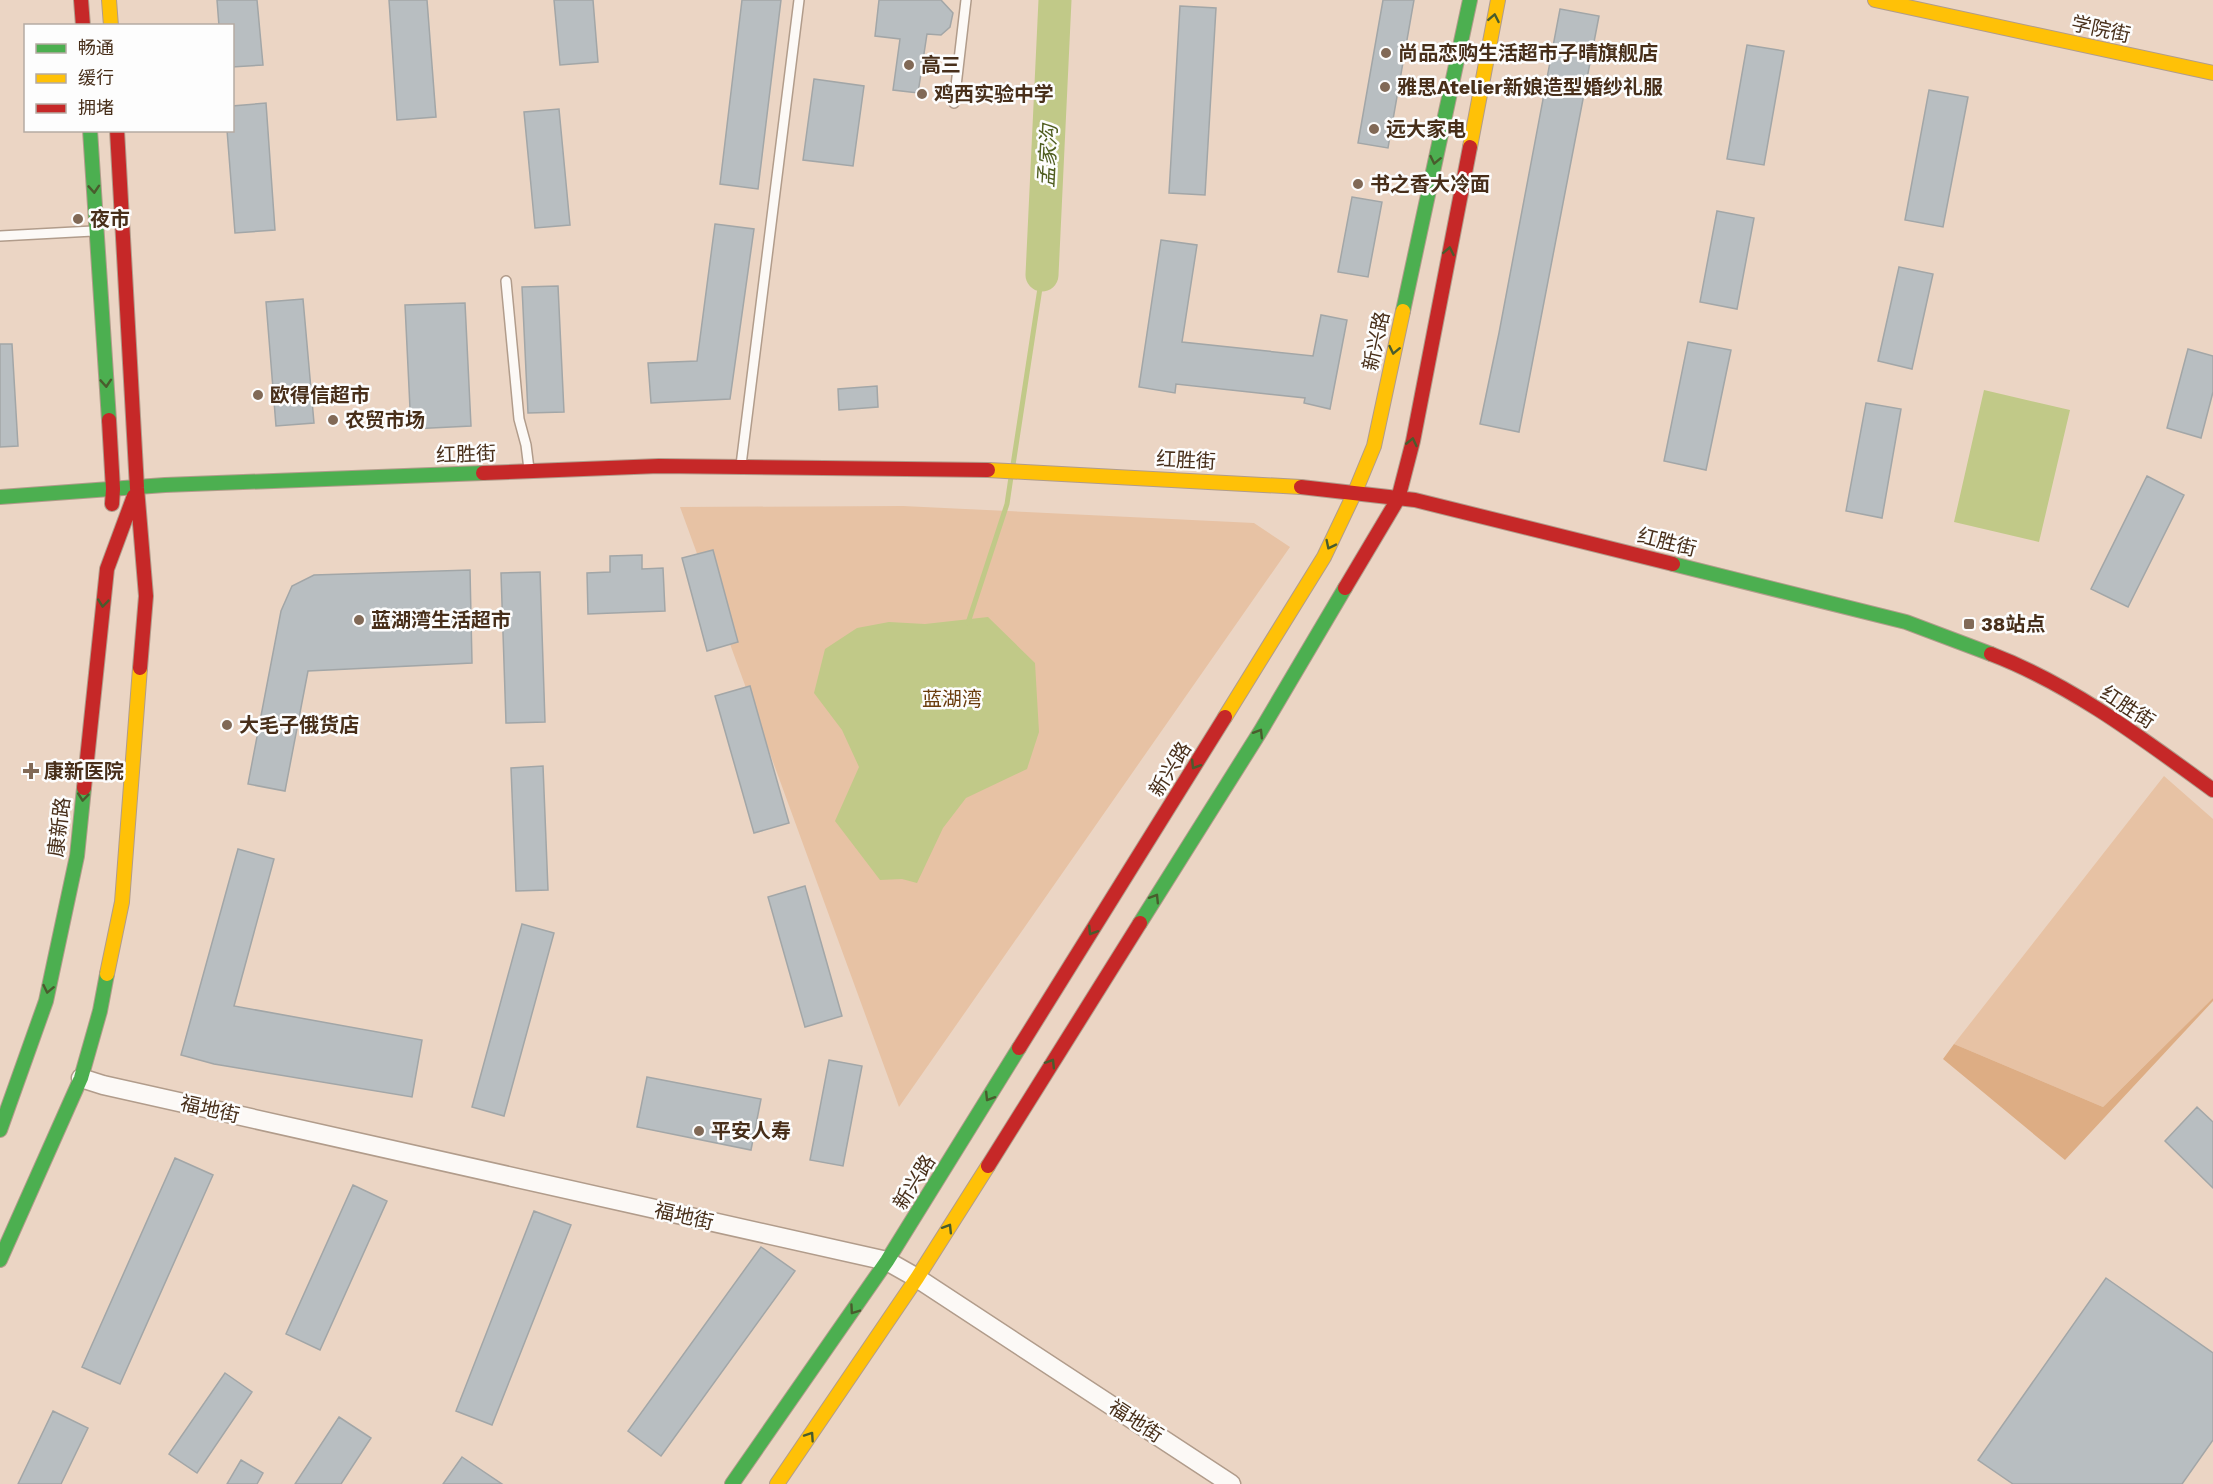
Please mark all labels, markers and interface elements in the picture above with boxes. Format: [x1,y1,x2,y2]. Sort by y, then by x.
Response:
street label: 学院街 [2069,11,2133,47]
one-way arrow [1487,13,1500,23]
legend [24,24,234,132]
text: 畅通 [78,37,114,58]
place label: 尚品恋购生活超市子晴旗舰店 [1398,41,1658,65]
marker: 尚品恋购生活超市子晴旗舰店 [1379,46,1393,60]
place label: 高三 [921,53,961,77]
marker: 高三 [902,58,916,72]
text: 缓行 [78,67,114,88]
place label: 雅思Atelier新娘造型婚纱礼服 [1397,75,1663,99]
marker: 雅思Atelier新娘造型婚纱礼服 [1378,80,1392,94]
place label: 鸡西实验中学 [934,82,1054,106]
marker: 鸡西实验中学 [915,87,929,101]
text: 拥堵 [78,97,114,118]
place label: 远大家电 [1386,117,1466,141]
water label: 孟家沟 [1033,122,1062,188]
marker: 远大家电 [1367,122,1381,136]
one-way arrow [1430,155,1443,165]
place label: 书之香大冷面 [1370,172,1490,196]
marker: 书之香大冷面 [1351,177,1365,191]
one-way arrow [87,184,100,193]
place label: 夜市 [90,207,130,231]
marker: 夜市 [71,212,85,226]
one-way arrow [1442,246,1455,256]
street label: 新兴路 [1358,309,1394,373]
one-way arrow [1389,345,1402,355]
one-way arrow [100,379,113,388]
place label: 欧得信超市 [270,383,370,407]
marker: 欧得信超市 [251,388,265,402]
place label: 农贸市场 [345,408,425,432]
marker: 农贸市场 [326,413,340,427]
one-way arrow [1405,437,1418,447]
street label: 红胜街 [436,441,496,467]
street label: 红胜街 [1155,446,1217,474]
street label: 红胜街 [1635,523,1699,561]
one-way arrow [1325,539,1337,550]
one-way arrow [97,599,110,608]
place label: 蓝湖湾生活超市 [371,608,511,632]
place label: 38站点 [1981,612,2045,636]
marker: 蓝湖湾生活超市 [352,613,366,627]
marker: 38站点 [1962,617,1976,631]
street label: 红胜街 [2096,681,2160,733]
park label: 蓝湖湾 [922,687,982,711]
place label: 大毛子俄货店 [239,713,359,737]
marker: 大毛子俄货店 [220,718,234,732]
one-way arrow [1251,729,1263,739]
street label: 新兴路 [1144,737,1196,801]
place label: 康新医院 [44,759,124,783]
one-way arrow [1191,759,1203,769]
marker: 康新医院 [22,762,40,780]
one-way arrow [77,793,90,802]
street label: 康新路 [43,796,75,858]
one-way arrow [1148,894,1160,904]
one-way arrow [1088,925,1100,935]
one-way arrow [42,984,55,994]
one-way arrow [1044,1059,1056,1069]
one-way arrow [986,1090,997,1101]
street label: 福地街 [178,1091,242,1127]
place label: 平安人寿 [711,1119,791,1143]
marker: 平安人寿 [692,1124,706,1138]
street label: 新兴路 [888,1150,940,1214]
street label: 福地街 [652,1198,716,1234]
one-way arrow [940,1224,952,1234]
one-way arrow [850,1303,861,1314]
street label: 福地街 [1104,1395,1168,1447]
one-way arrow [802,1431,813,1442]

